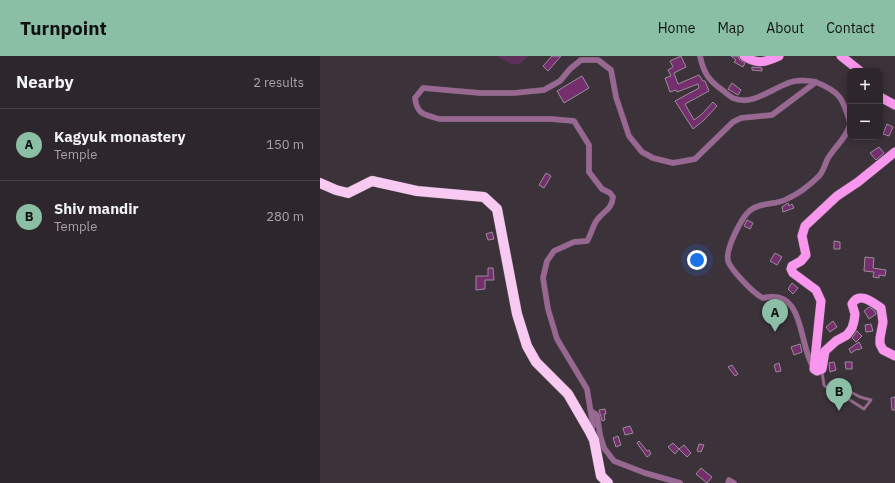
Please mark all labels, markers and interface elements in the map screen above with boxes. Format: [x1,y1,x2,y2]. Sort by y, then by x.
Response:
text: Turnpoint [20,16,107,40]
text: Home [658,19,695,37]
text: Map [717,19,744,37]
text: About [766,19,804,37]
text: Contact [826,19,875,37]
map controls [847,68,883,140]
button: + [847,68,883,104]
text: Nearby [16,71,74,93]
text: 2 results [253,74,304,91]
button: − [847,104,883,140]
text: Kagyuk monastery [54,127,185,146]
text: A [25,136,33,153]
text: 150 m [266,136,304,153]
text: Temple [54,146,97,163]
text: Shiv mandir [54,199,139,218]
text: B [25,208,33,225]
text: 280 m [266,208,304,225]
text: Temple [54,218,97,235]
your location [687,250,707,270]
pin: A [762,299,788,332]
pin: B [826,378,852,411]

